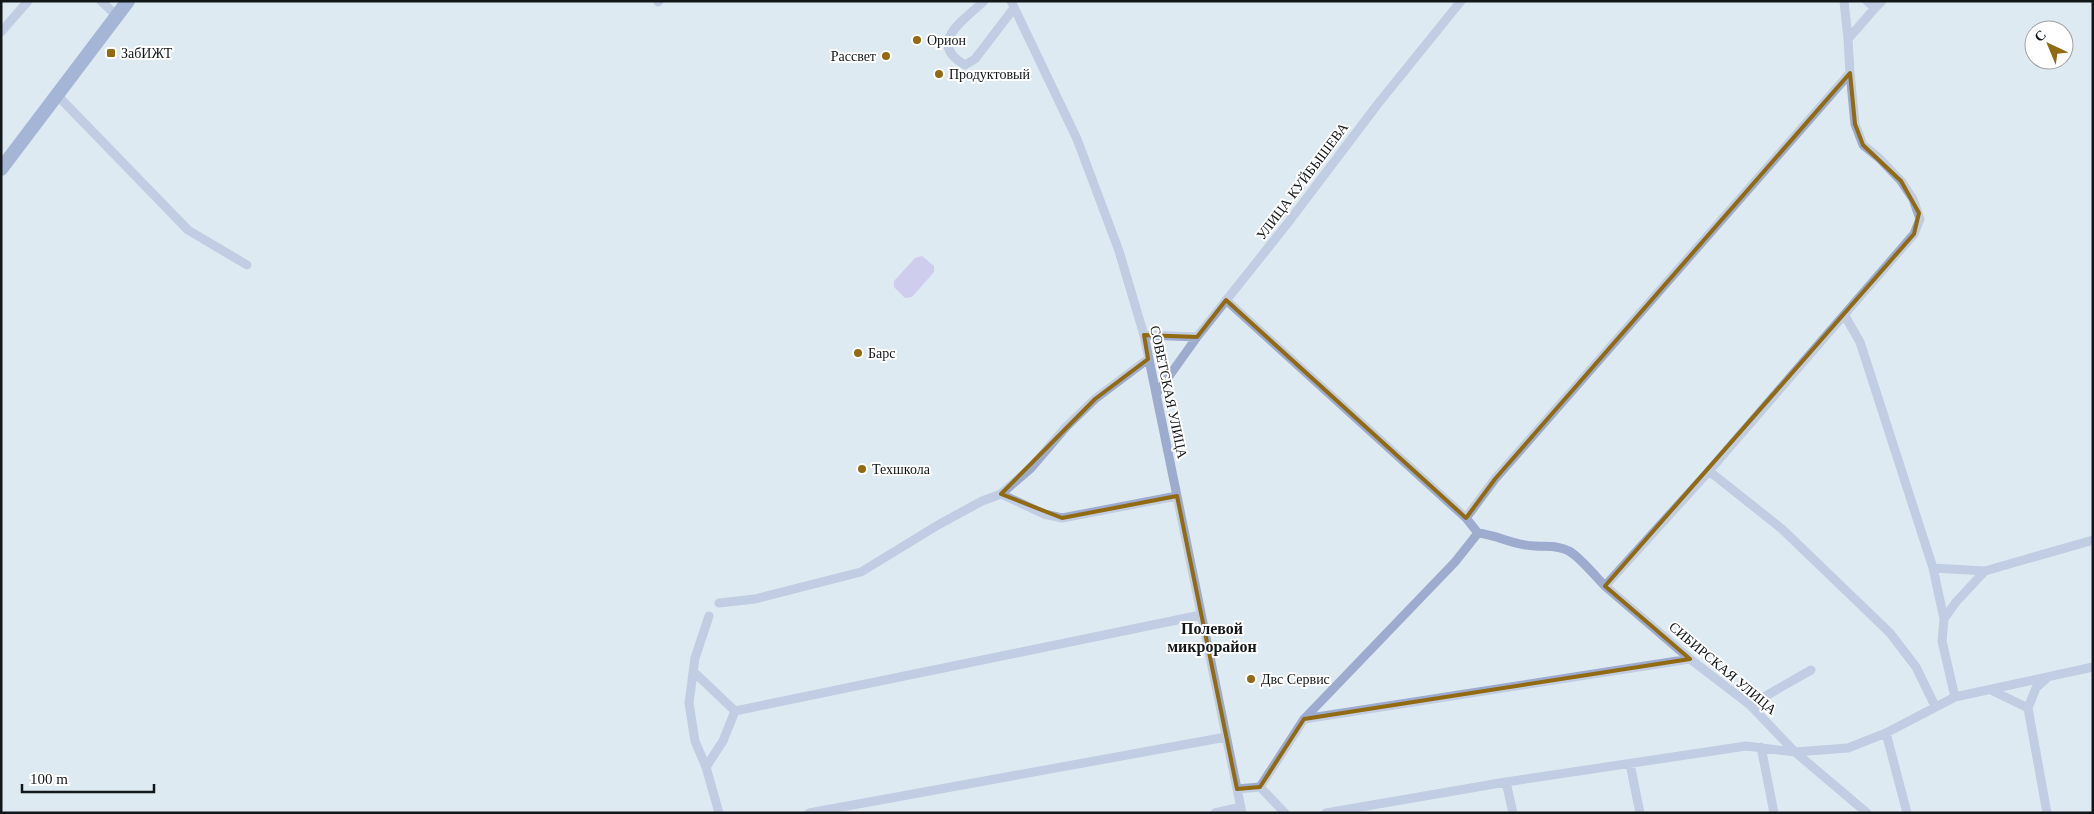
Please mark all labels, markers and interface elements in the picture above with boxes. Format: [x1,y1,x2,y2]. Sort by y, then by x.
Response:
north arrow [2024,20,2074,70]
text: С [2031,27,2049,45]
place label: Орион [927,33,967,48]
marker: Орион [911,34,923,46]
place label: ЗабИЖТ [121,46,173,61]
marker: ЗабИЖТ [105,47,117,59]
place label: Рассвет [831,49,876,64]
marker: Рассвет [880,50,892,62]
place label: Продуктовый [949,67,1030,82]
marker: Продуктовый [933,68,945,80]
street label: УЛИЦА КУЙБЫШЕВА [1253,119,1352,243]
street label: СОВЕТСКАЯ УЛИЦА [1147,324,1190,461]
place label: Барс [868,346,895,361]
marker: Барс [852,347,864,359]
place label: Техшкола [872,462,931,477]
marker: Техшкола [856,463,868,475]
street label: СИБИРСКАЯ УЛИЦА [1666,619,1780,718]
district label: Полевой микрорайон [1167,620,1257,656]
place label: Двс Сервис [1261,672,1330,687]
marker: Двс Сервис [1245,673,1257,685]
scale bar [22,762,155,794]
text: 100 m [30,771,68,787]

